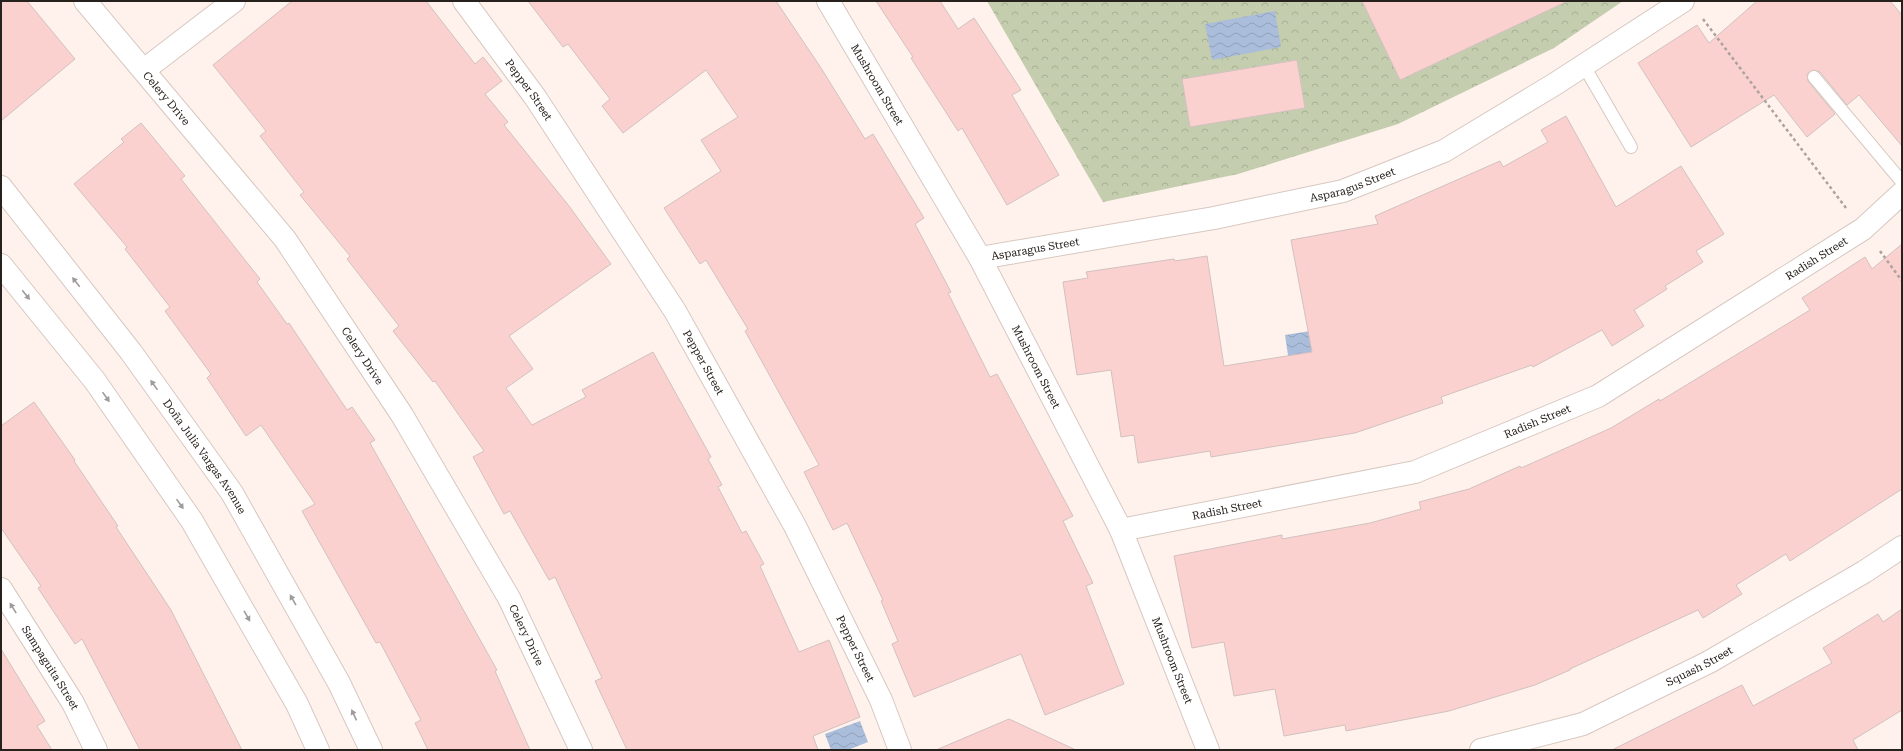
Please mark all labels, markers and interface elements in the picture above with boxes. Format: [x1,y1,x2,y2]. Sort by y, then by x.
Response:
street label: Mushroom Street [848,42,906,128]
street label: Pepper Street [502,57,555,123]
street label: Celery Drive [140,69,193,128]
street label: Asparagus Street [1309,165,1397,205]
street label: Radish Street [1783,234,1850,283]
street label: Asparagus Street [990,235,1080,263]
one-way arrow [71,276,80,287]
one-way arrow [21,290,30,301]
street label: Mushroom Street [1009,323,1063,411]
street label: Celery Drive [338,325,386,387]
street label: Pepper Street [680,328,727,397]
one-way arrow [150,380,158,390]
one-way arrow [102,392,110,402]
street label: Doña Julia Vargas Avenue [160,397,248,516]
street label: Radish Street [1502,402,1573,441]
street label: Radish Street [1191,496,1263,523]
one-way arrow [176,499,184,509]
one-way arrow [289,594,296,606]
one-way arrow [9,602,17,613]
street label: Celery Drive [506,602,546,668]
one-way arrow [243,610,250,622]
street label: Pepper Street [833,613,877,684]
street label: Mushroom Street [1149,615,1195,706]
street label: Sampaguita Street [19,623,81,712]
street label: Squash Street [1664,644,1735,689]
one-way arrow [351,709,357,720]

